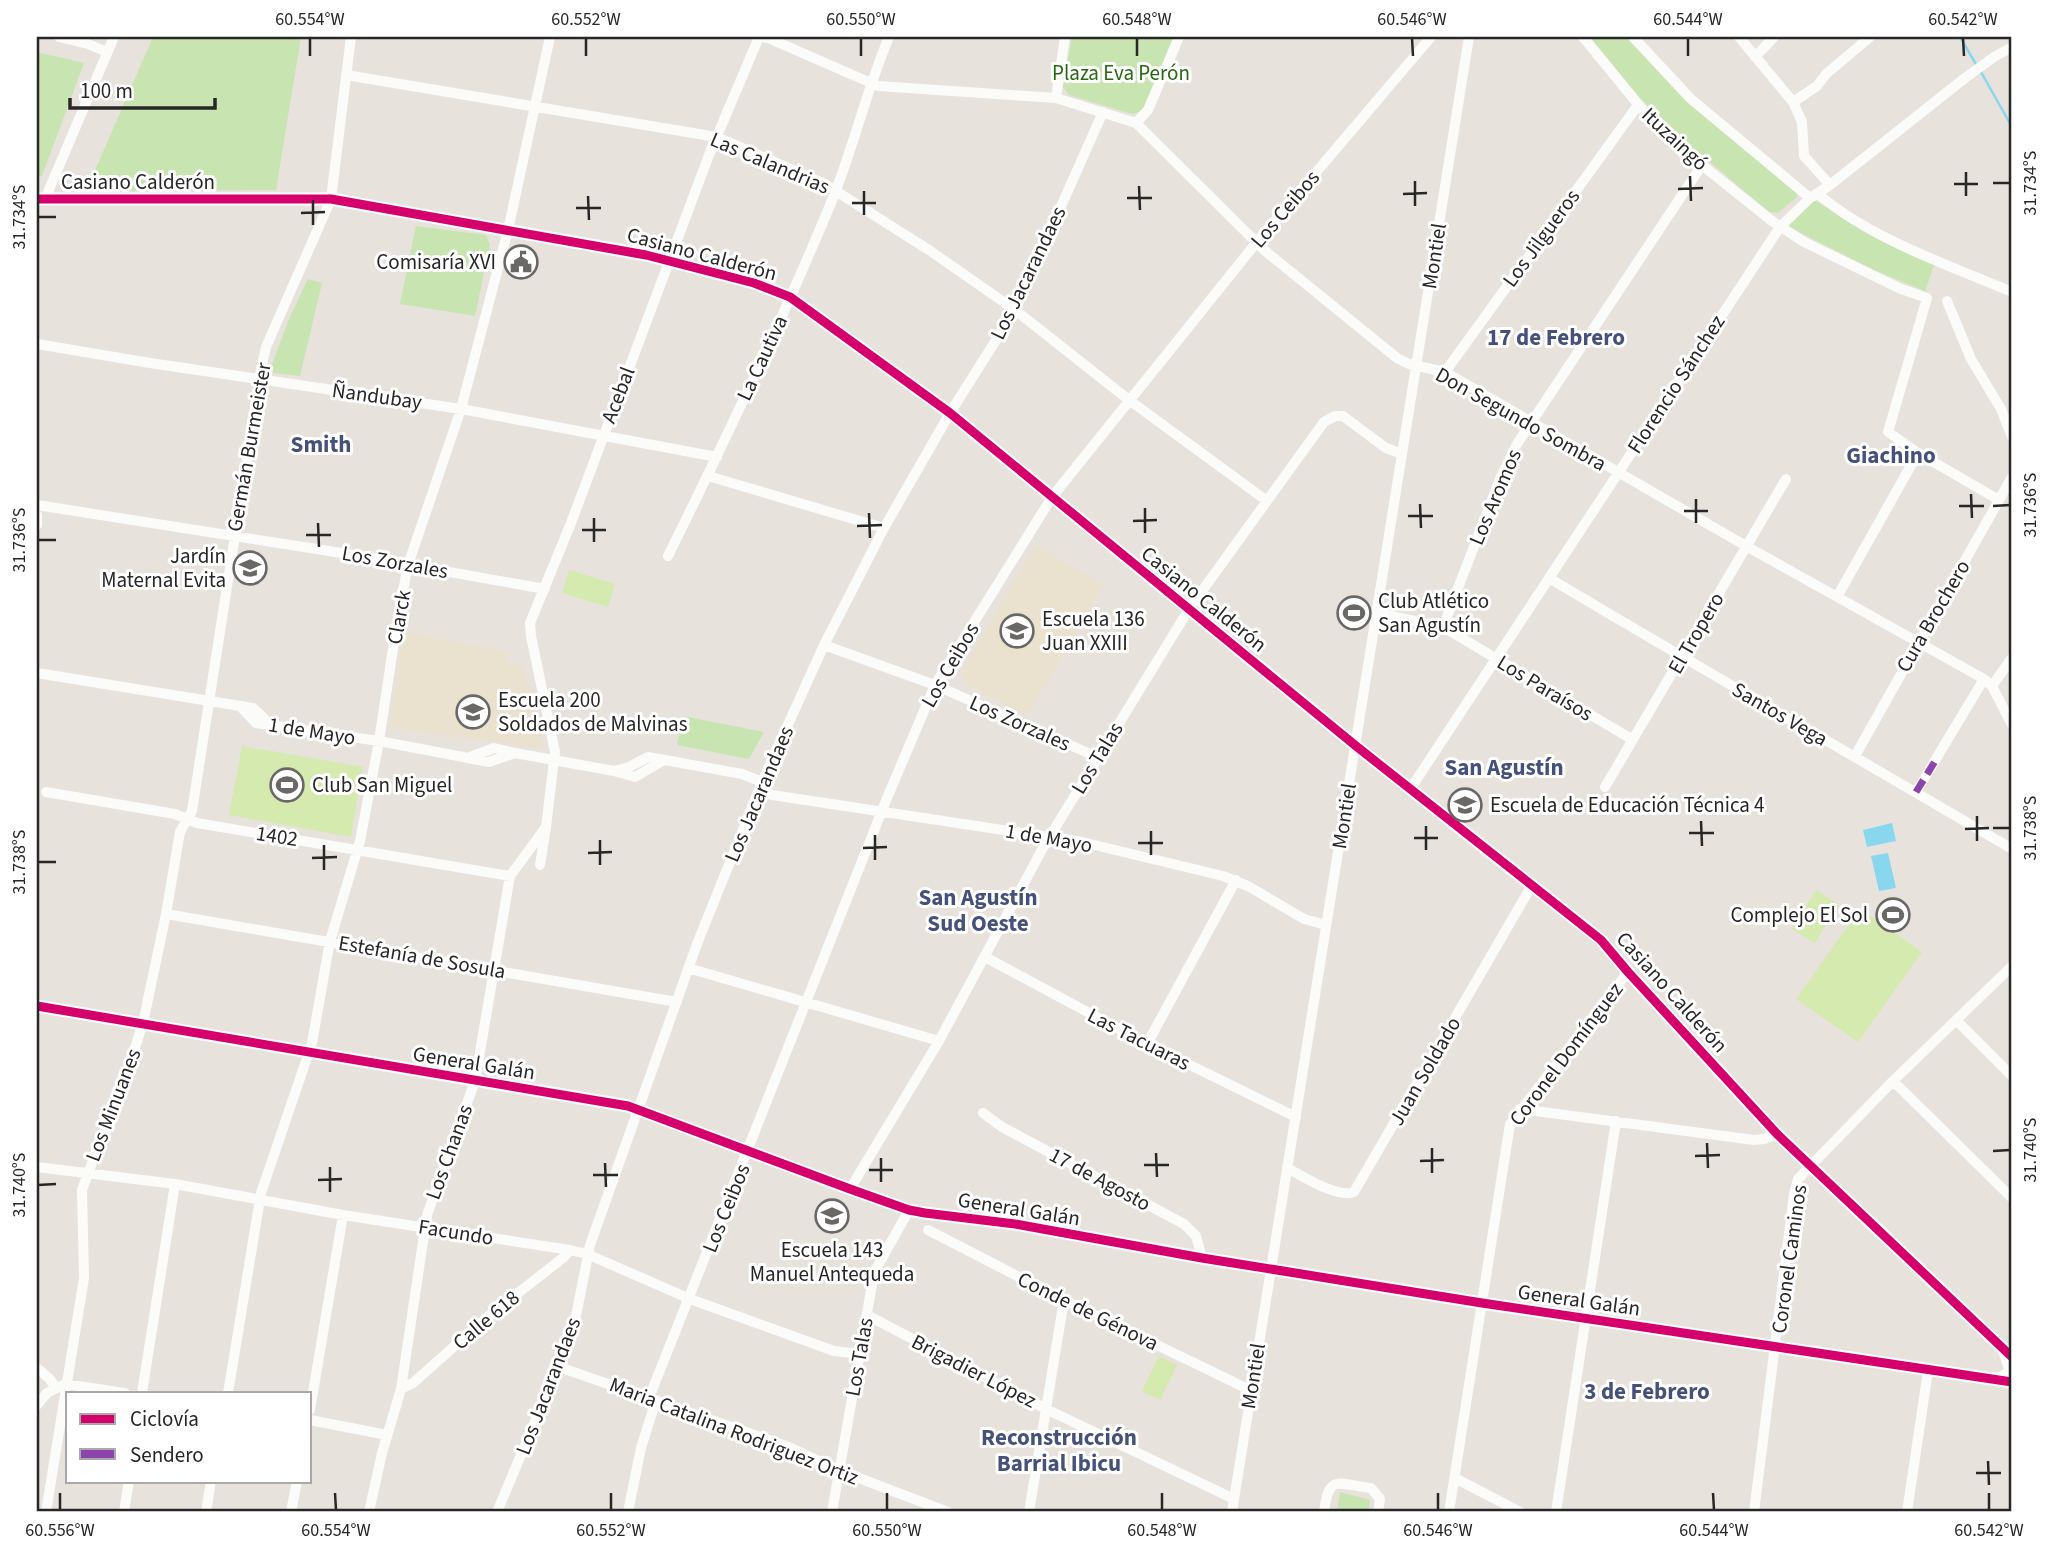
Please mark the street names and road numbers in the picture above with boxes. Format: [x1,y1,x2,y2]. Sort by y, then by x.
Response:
street label: Ituzaingó [1635,100,1715,178]
street label: Las Calandrias [706,124,835,202]
street label: Los Ceibos [1243,163,1327,255]
street label: Casiano Calderón [61,167,215,197]
street label: Los Jilgueros [1495,183,1587,293]
street label: Los Jacarandaes [983,201,1073,345]
street label: Casiano Calderón [624,220,780,288]
street label: Montiel [1414,221,1454,291]
street label: Florencio Sánchez [1620,309,1732,459]
street label: La Cautiva [729,310,795,406]
street label: Germán Burmeister [219,359,279,534]
street label: Don Segundo Sombra [1430,360,1612,478]
street label: Acebal [594,362,642,428]
street label: Ñandubay [330,375,424,417]
street label: Los Aromos [1461,444,1529,550]
street label: Los Zorzales [340,538,451,586]
street label: Casiano Calderón [1135,539,1273,659]
street label: Cura Brochero [1889,554,1977,678]
street label: Clarck [379,587,419,647]
street label: El Tropero [1661,587,1731,679]
street label: Los Ceibos [914,617,986,713]
street label: Los Paraísos [1491,647,1599,729]
street label: Santos Vega [1727,675,1833,753]
street label: Los Zorzales [965,687,1075,759]
street label: 1 de Mayo [266,709,358,753]
street label: Los Talas [1064,716,1130,800]
street label: Los Jacarandaes [717,721,801,867]
street label: Montiel [1324,781,1364,851]
street label: 1 de Mayo [1003,816,1095,860]
street label: 1402 [254,818,300,854]
street label: Casiano Calderón [1609,925,1735,1059]
street label: Estefanía de Sosula [336,928,508,986]
street label: Coronel Domínguez [1502,976,1630,1132]
street label: Las Tacuaras [1082,1000,1196,1078]
street label: Juan Soldado [1382,1011,1468,1131]
street label: General Galán [411,1039,537,1087]
street label: Los Minuanes [78,1044,148,1166]
street label: Los Chanas [418,1100,480,1204]
street label: 17 de Agosto [1044,1140,1156,1218]
street label: Los Ceibos [695,1159,758,1257]
street label: Coronel Caminos [1764,1182,1814,1335]
street label: General Galán [956,1185,1082,1233]
street label: Facundo [416,1211,496,1253]
street label: Conde de Génova [1012,1264,1164,1358]
street label: General Galán [1516,1277,1642,1323]
street label: Calle 618 [446,1283,526,1357]
street label: Los Jacarandaes [508,1313,588,1459]
street label: Los Talas [837,1315,881,1399]
street label: Brigadier López [906,1327,1042,1415]
street label: Montiel [1233,1341,1273,1411]
street label: Maria Catalina Rodriguez Ortiz [605,1370,863,1492]

